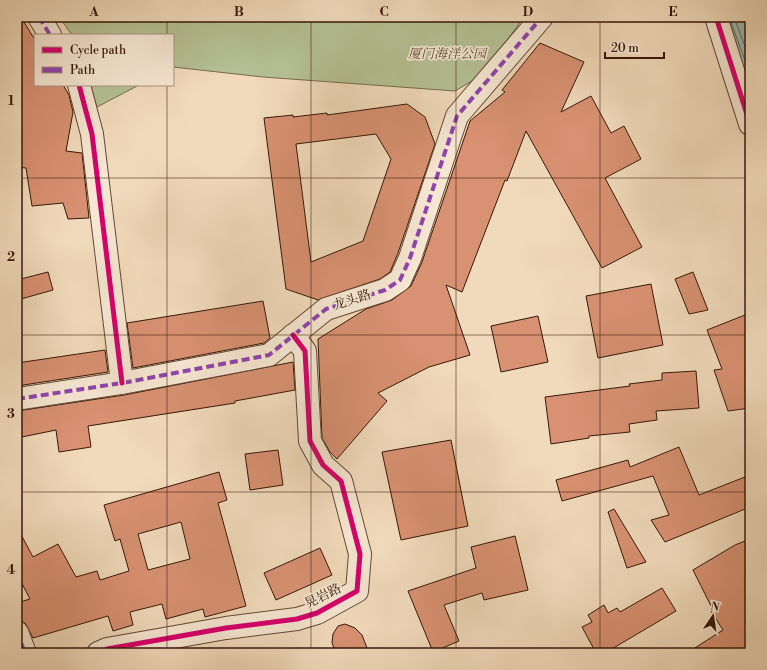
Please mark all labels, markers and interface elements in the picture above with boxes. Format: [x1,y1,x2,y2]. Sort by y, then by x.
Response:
text: A [88,4,99,20]
text: B [234,4,244,20]
text: C [379,4,389,20]
text: D [523,4,533,20]
text: E [668,4,678,20]
legend [34,34,174,86]
scale bar [605,34,664,60]
text: 20 m [611,41,639,56]
text: Cycle path [70,43,126,58]
park label: 厦门海洋公园 [408,46,488,62]
text: Path [70,63,95,78]
text: 1 [8,93,15,109]
text: 2 [7,249,15,265]
street label: 龙头路 [331,286,373,314]
text: 3 [7,406,15,422]
text: 4 [7,562,16,578]
street label: 晃岩路 [302,580,344,612]
north arrow [693,596,733,636]
text: N [709,599,721,615]

